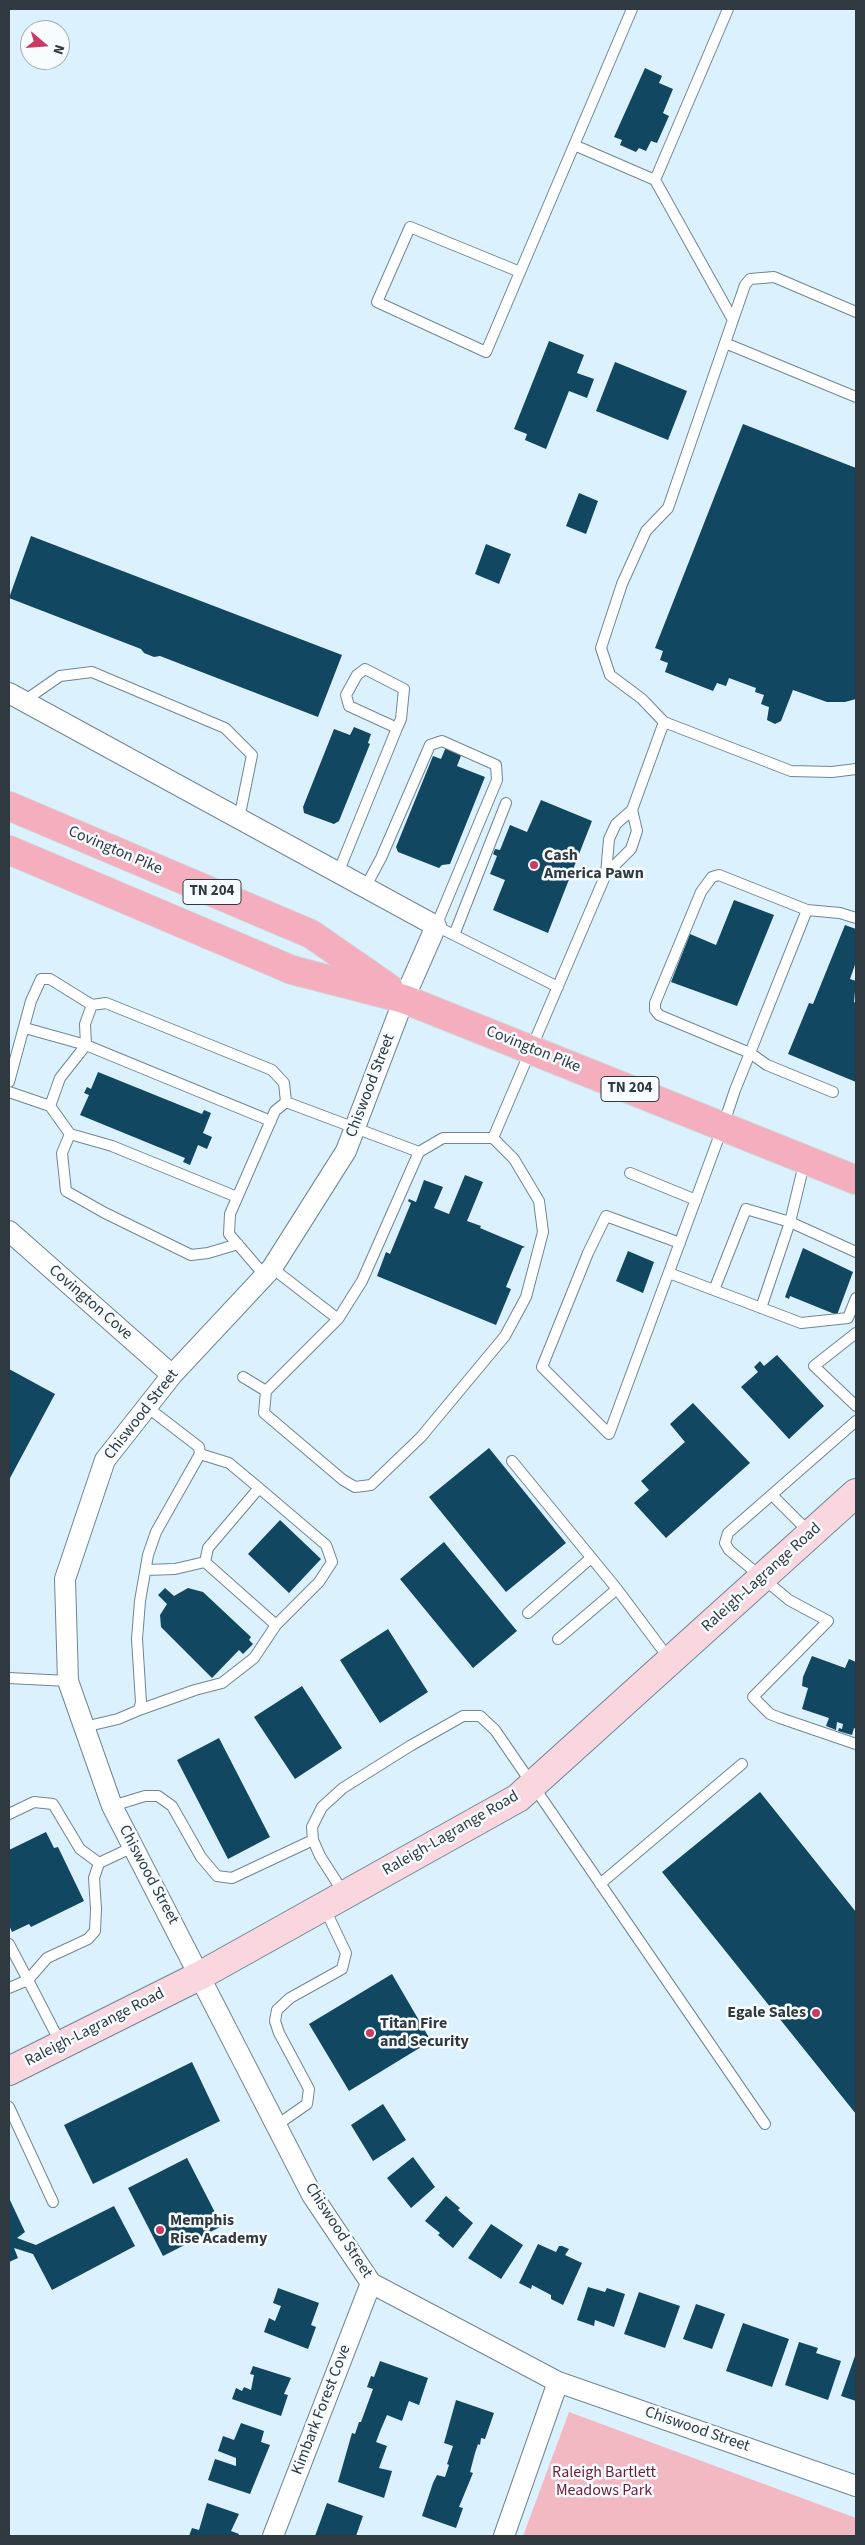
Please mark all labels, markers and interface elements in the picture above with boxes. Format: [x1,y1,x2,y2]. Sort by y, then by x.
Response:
north arrow [20,20,70,70]
text: N [47,42,69,57]
street label: Covington Pike [65,823,165,879]
place label: Cash America Pawn [544,846,644,884]
marker: Cash America Pawn [528,859,540,871]
road number: TN 204 [183,880,241,904]
street label: Covington Pike [483,1022,583,1078]
street label: Chiswood Street [342,1031,400,1141]
road number: TN 204 [601,1076,659,1102]
street label: Covington Cove [44,1261,136,1345]
street label: Chiswood Street [101,1366,183,1464]
street label: Raleigh-Lagrange Road [698,1519,826,1637]
street label: Raleigh-Lagrange Road [380,1787,522,1881]
street label: Chiswood Street [114,1822,182,1928]
street label: Raleigh-Lagrange Road [22,1984,168,2072]
place label: Egale Sales [727,2003,806,2023]
marker: Egale Sales [810,2007,822,2019]
place label: Titan Fire and Security [380,2014,469,2052]
marker: Titan Fire and Security [364,2027,376,2039]
street label: Chiswood Street [300,2180,376,2282]
place label: Memphis Rise Academy [170,2211,267,2249]
marker: Memphis Rise Academy [154,2224,166,2236]
street label: Kimbark Forest Cove [288,2342,356,2478]
street label: Chiswood Street [642,2403,752,2457]
park label: Raleigh Bartlett Meadows Park [552,2463,656,2501]

